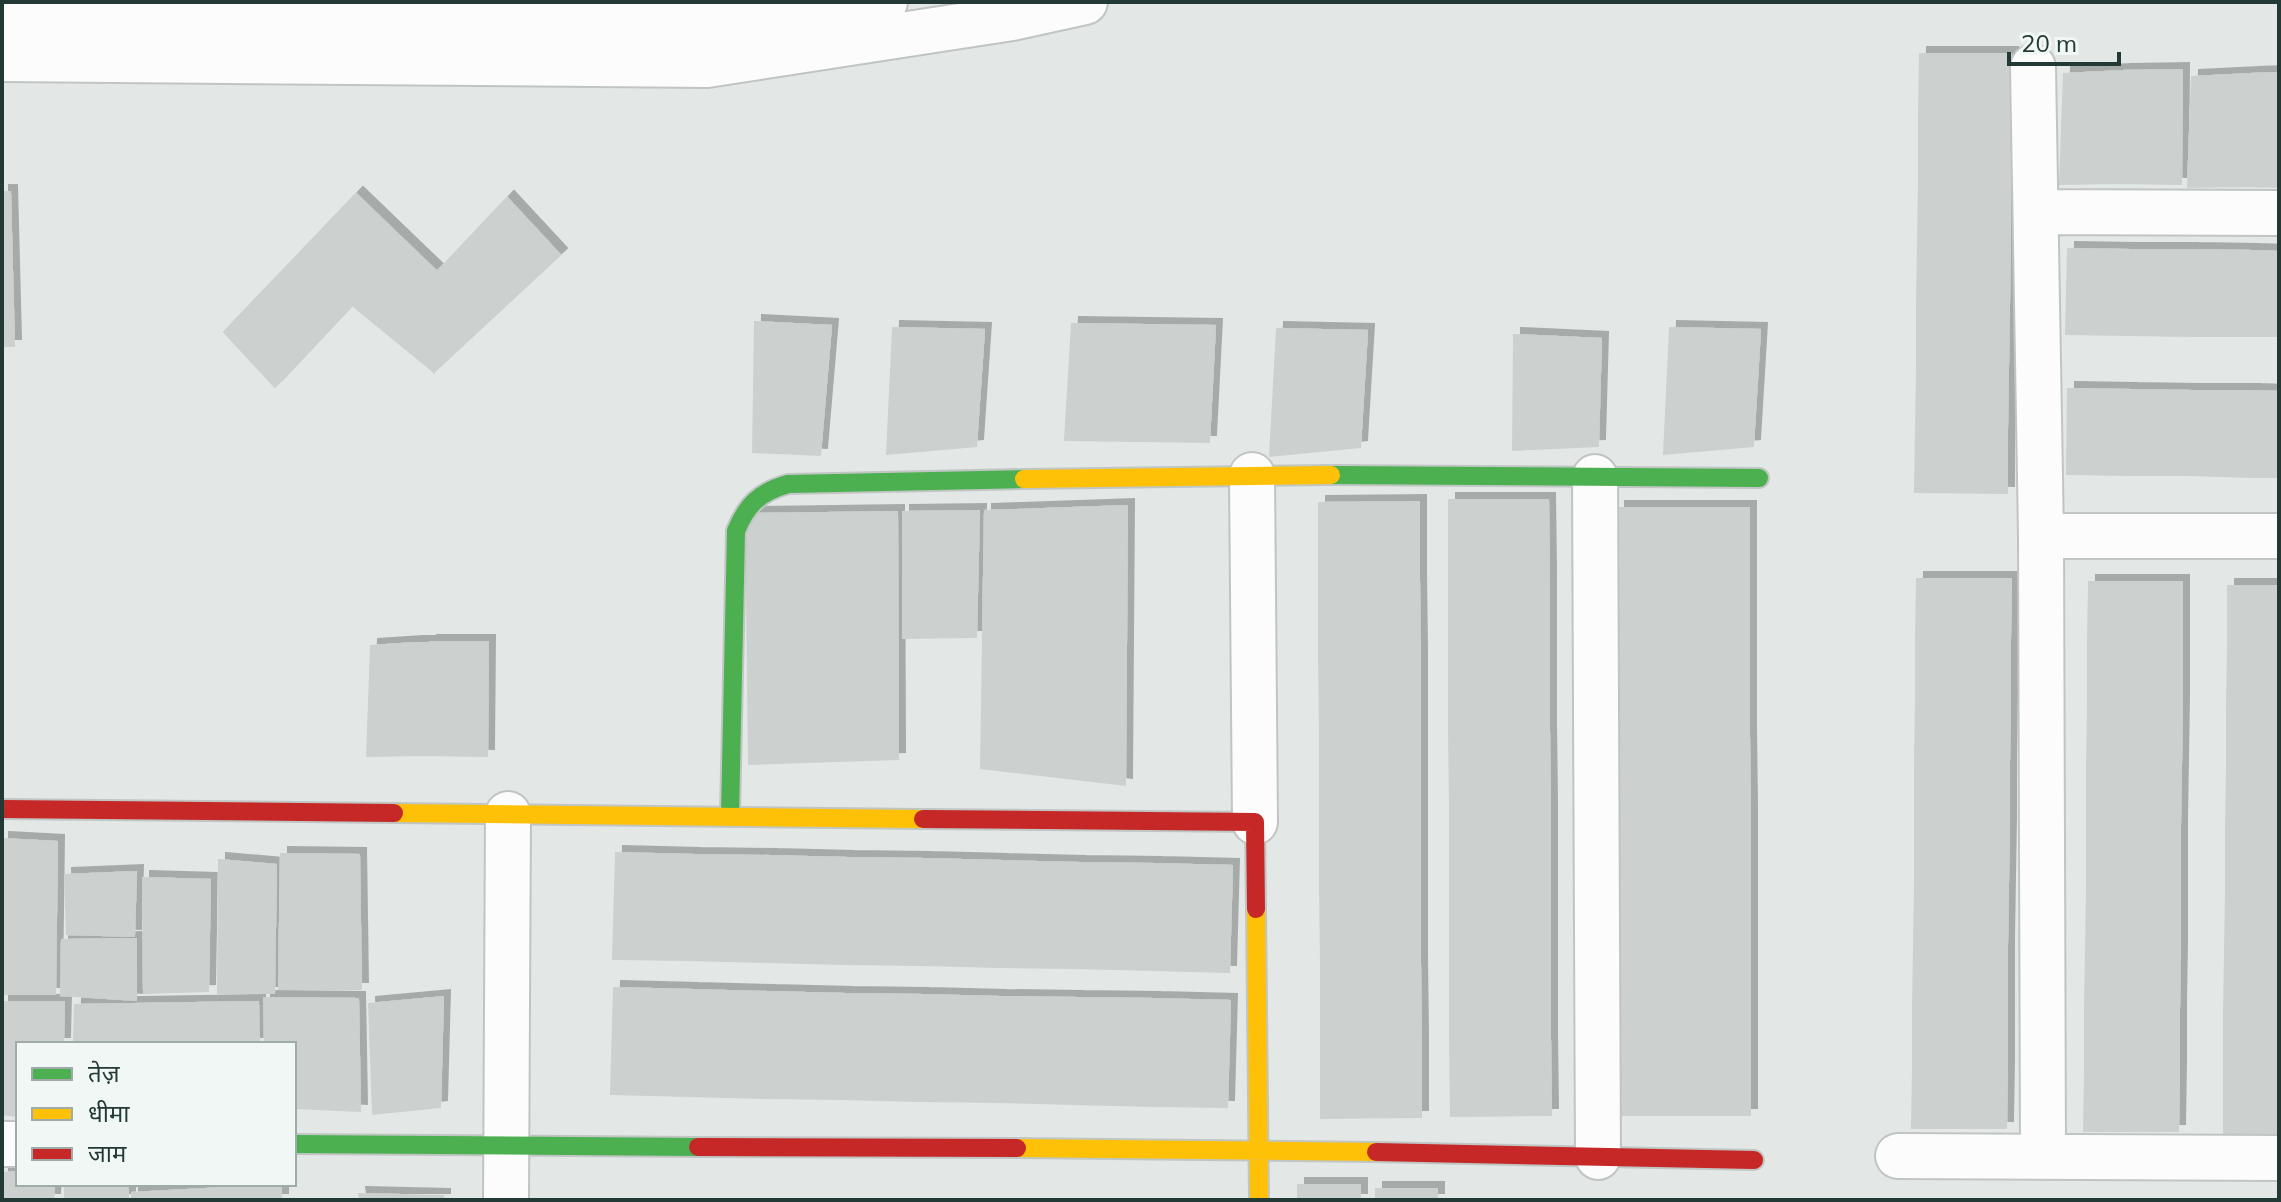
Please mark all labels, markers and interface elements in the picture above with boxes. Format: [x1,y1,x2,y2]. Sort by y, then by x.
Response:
scale bar [2009,16,2119,66]
text: 20 m [2021,28,2077,58]
legend [16,1042,296,1186]
text: तेज़ [88,1058,121,1088]
text: धीमा [88,1098,130,1128]
text: जाम [88,1138,127,1168]

